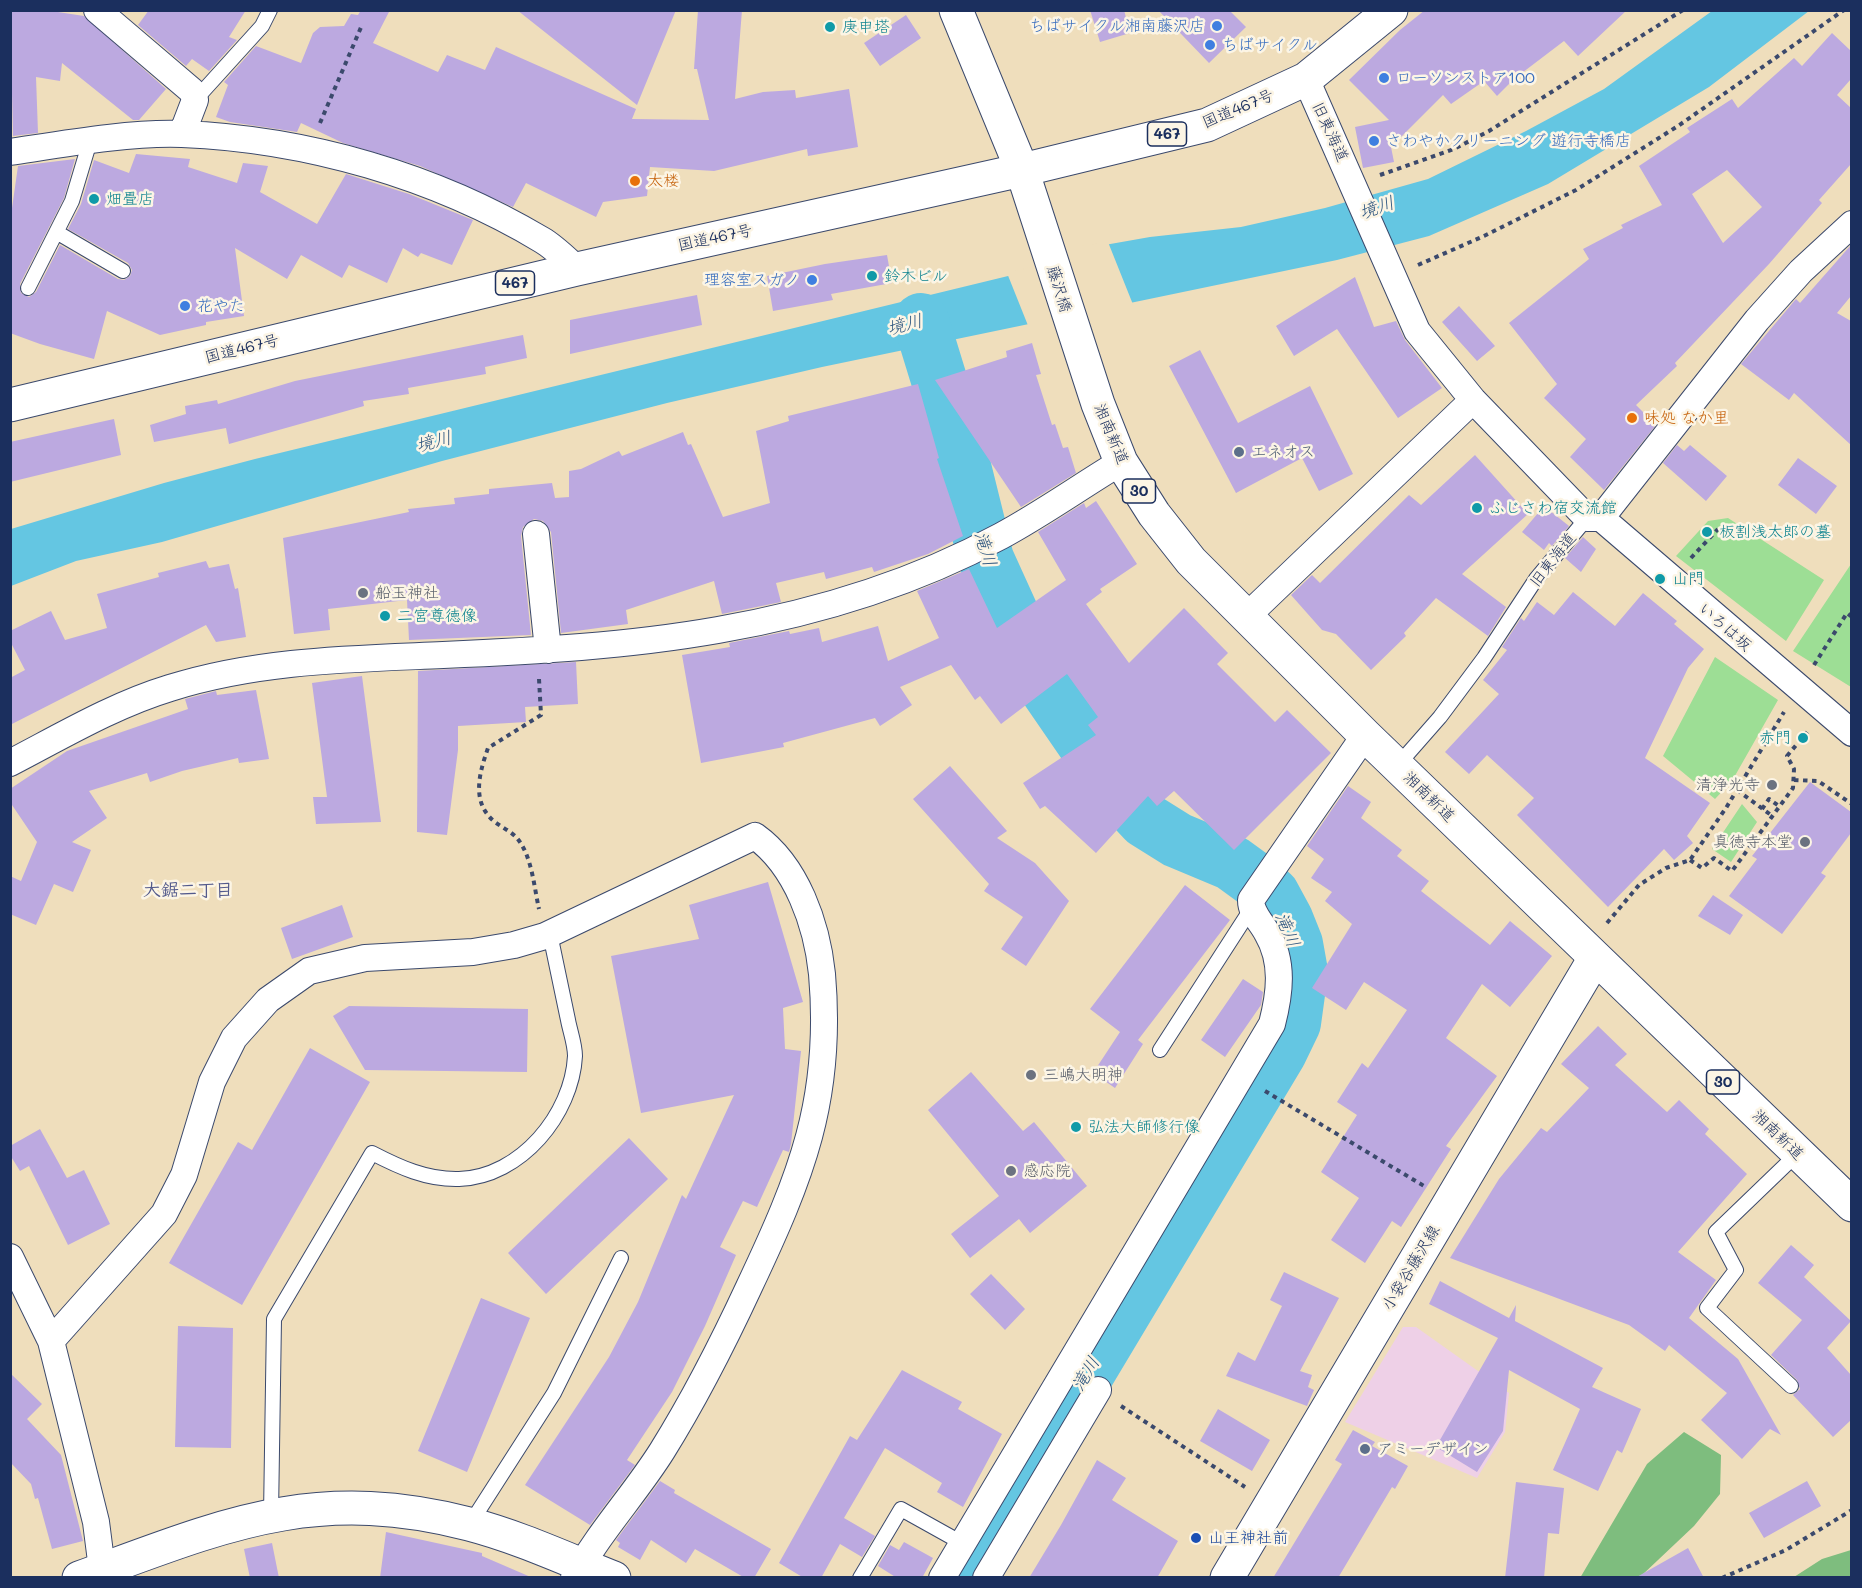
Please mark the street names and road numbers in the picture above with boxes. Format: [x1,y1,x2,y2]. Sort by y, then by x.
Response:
street label: 国道467号 [1199,85,1277,133]
street label: 旧東海道 [1308,99,1352,165]
road number: 467 [1148,122,1186,146]
street label: 国道467号 [676,221,754,255]
street label: 藤沢橋 [1043,263,1075,315]
road number: 467 [496,271,534,295]
street label: 国道467号 [203,330,281,368]
street label: 湘南新道 [1090,401,1132,467]
road number: 30 [1122,479,1156,503]
street label: 旧東海道 [1526,529,1580,591]
street label: いろは坂 [1695,599,1755,655]
street label: 湘南新道 [1399,768,1459,826]
road number: 30 [1706,1070,1740,1094]
street label: 湘南新道 [1748,1106,1808,1164]
street label: 小袋谷藤沢線 [1378,1222,1444,1314]

